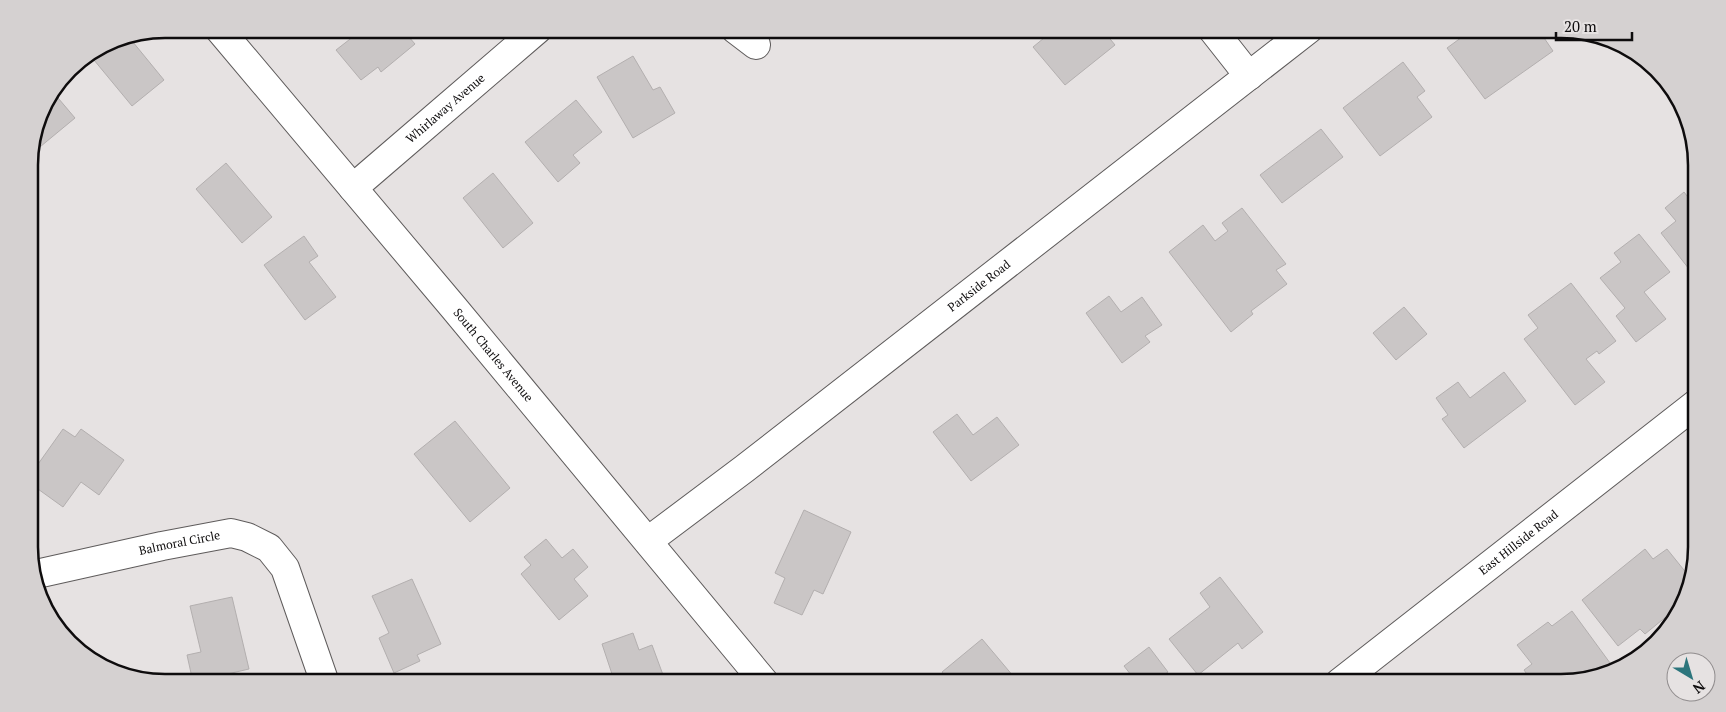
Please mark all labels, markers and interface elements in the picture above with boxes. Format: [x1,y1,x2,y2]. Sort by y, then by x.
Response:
scale bar [1556,10,1632,42]
text: 20 m [1564,16,1597,36]
street label: Whirlaway Avenue [403,70,488,146]
street label: Parkside Road [945,256,1013,315]
street label: South Charles Avenue [450,305,537,405]
street label: East Hillside Road [1476,506,1561,578]
street label: Balmoral Circle [137,527,221,558]
north arrow [1666,652,1716,702]
text: N [1689,677,1709,699]

